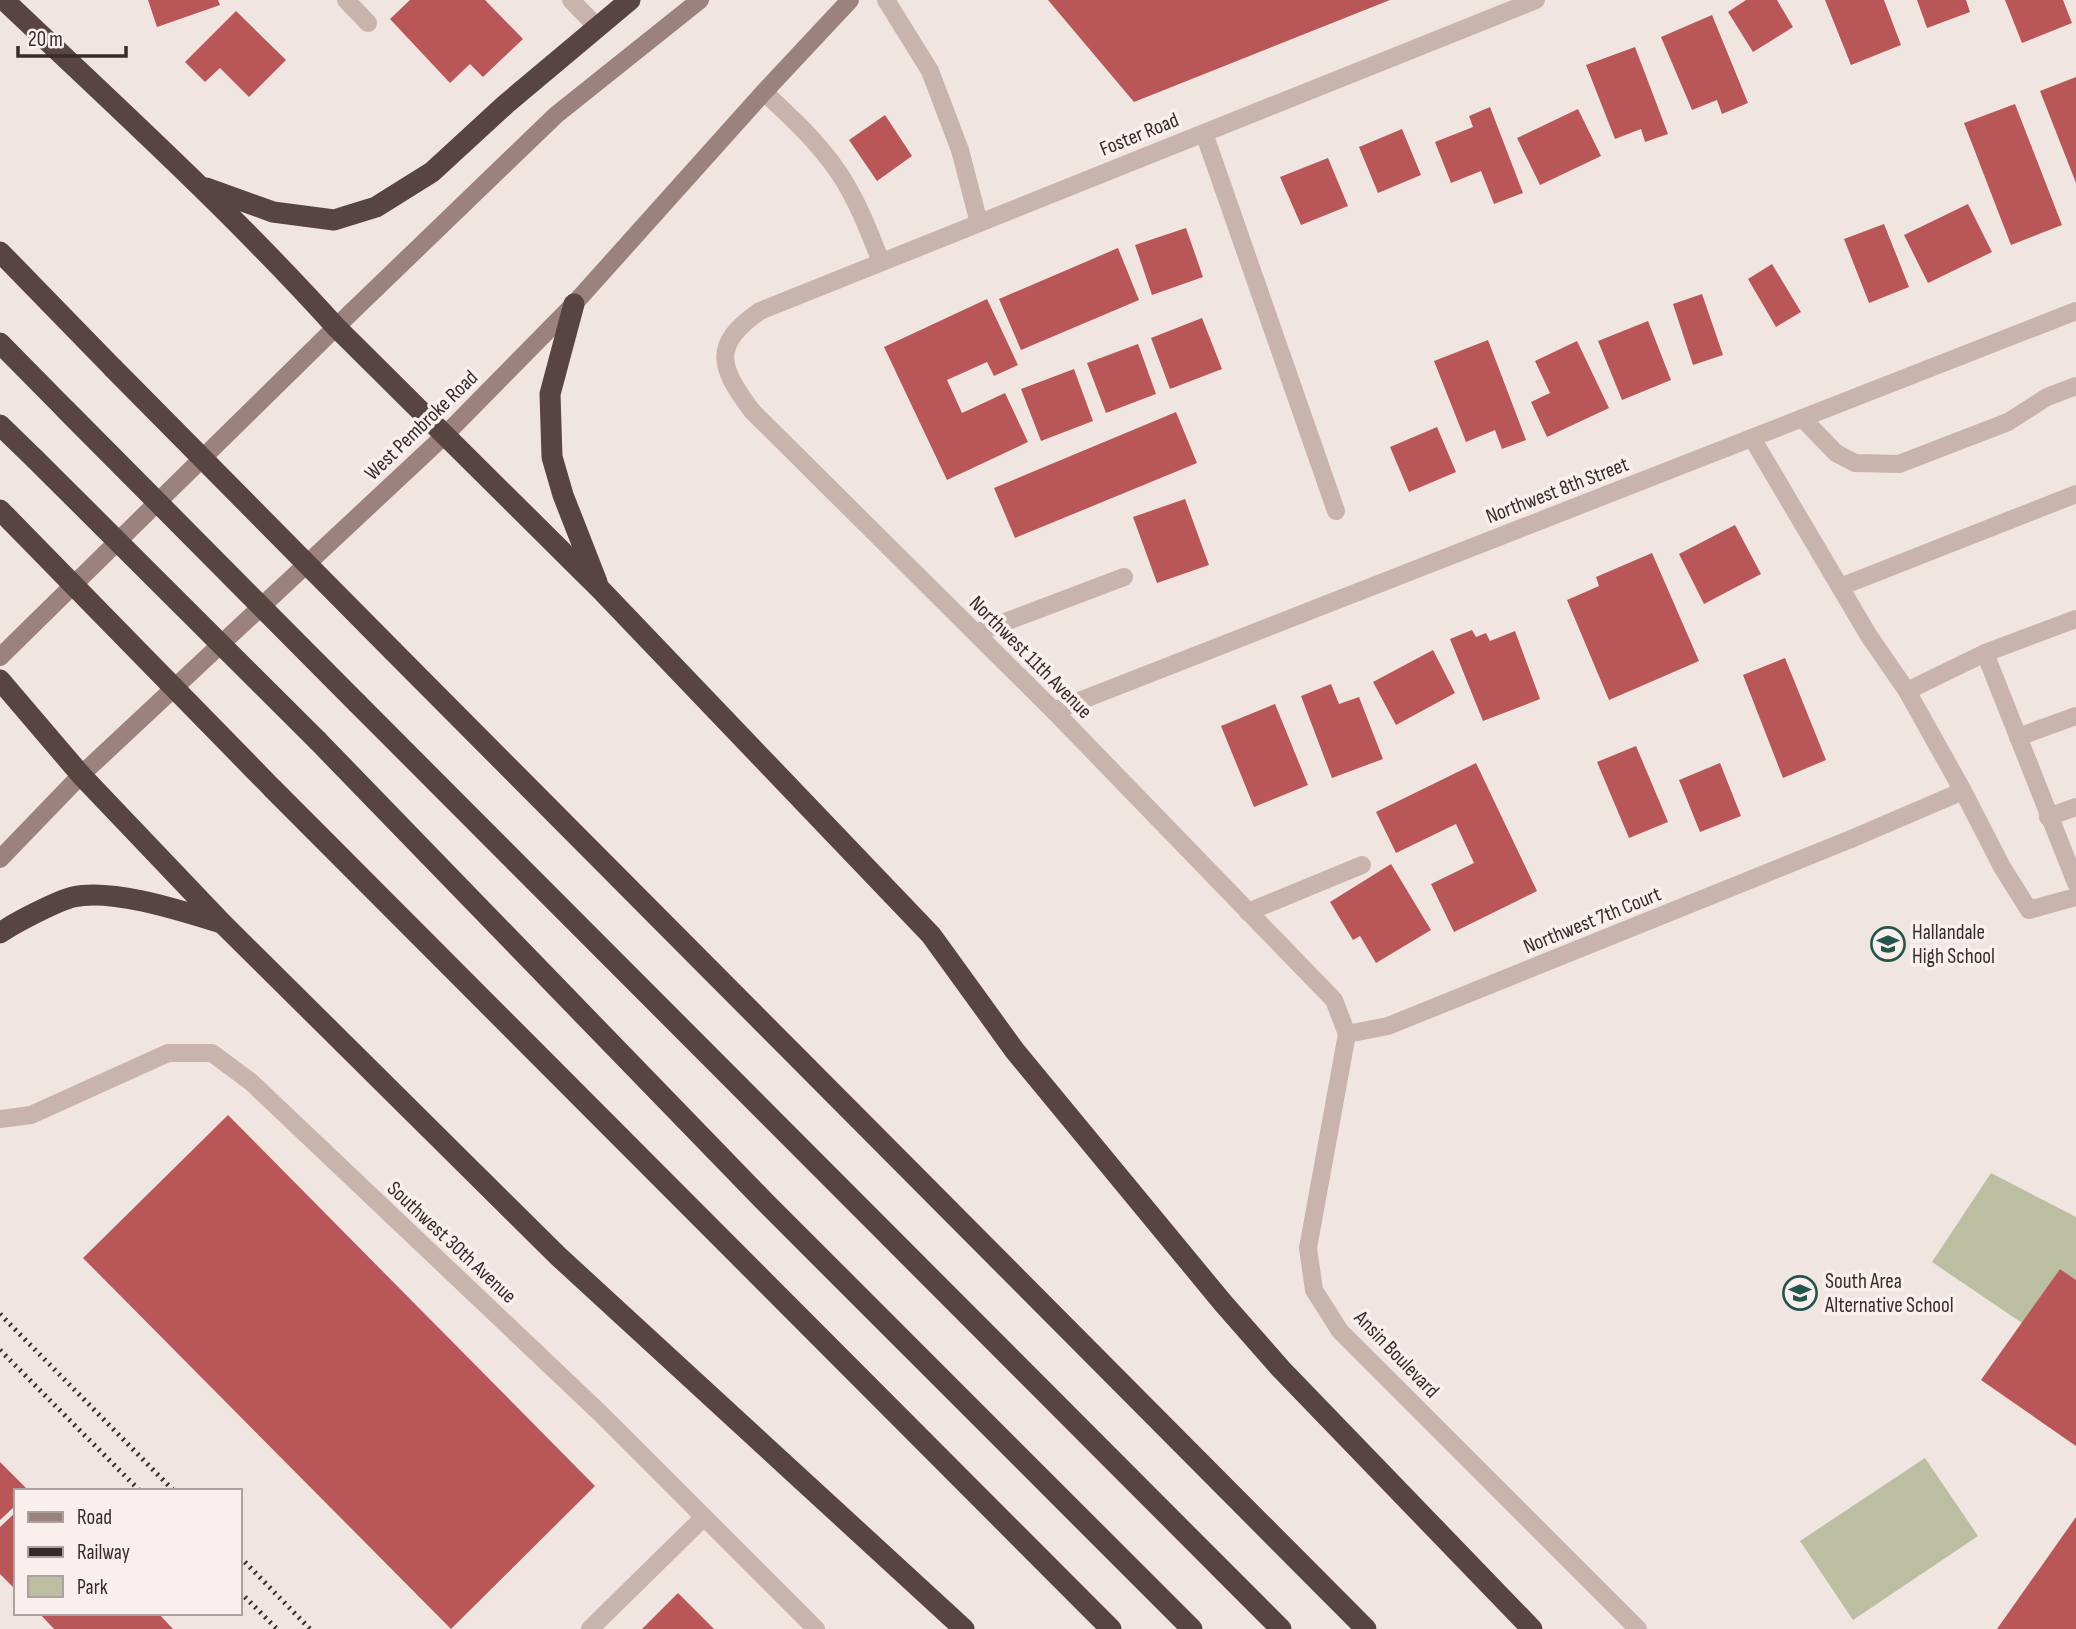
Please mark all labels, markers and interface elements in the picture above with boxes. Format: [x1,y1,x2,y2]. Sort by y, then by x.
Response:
scale bar [18,14,126,58]
text: 20 m [28,27,63,52]
street label: Foster Road [1096,107,1182,162]
street label: West Pembroke Road [360,365,483,486]
street label: Northwest 8th Street [1482,452,1632,529]
street label: Northwest 11th Avenue [964,591,1097,724]
street label: Northwest 7th Court [1520,882,1665,959]
place label: Hallandale High School [1912,920,1995,969]
school or university icon: Hallandale High School [1869,925,1907,963]
street label: Southwest 30th Avenue [382,1176,521,1309]
place label: South Area Alternative School [1824,1269,1954,1318]
school or university icon: South Area Alternative School [1781,1274,1819,1312]
street label: Ansin Boulevard [1348,1305,1444,1403]
legend [14,1489,242,1615]
text: Road [77,1505,112,1530]
text: Railway [77,1540,130,1565]
text: Park [77,1575,108,1600]

